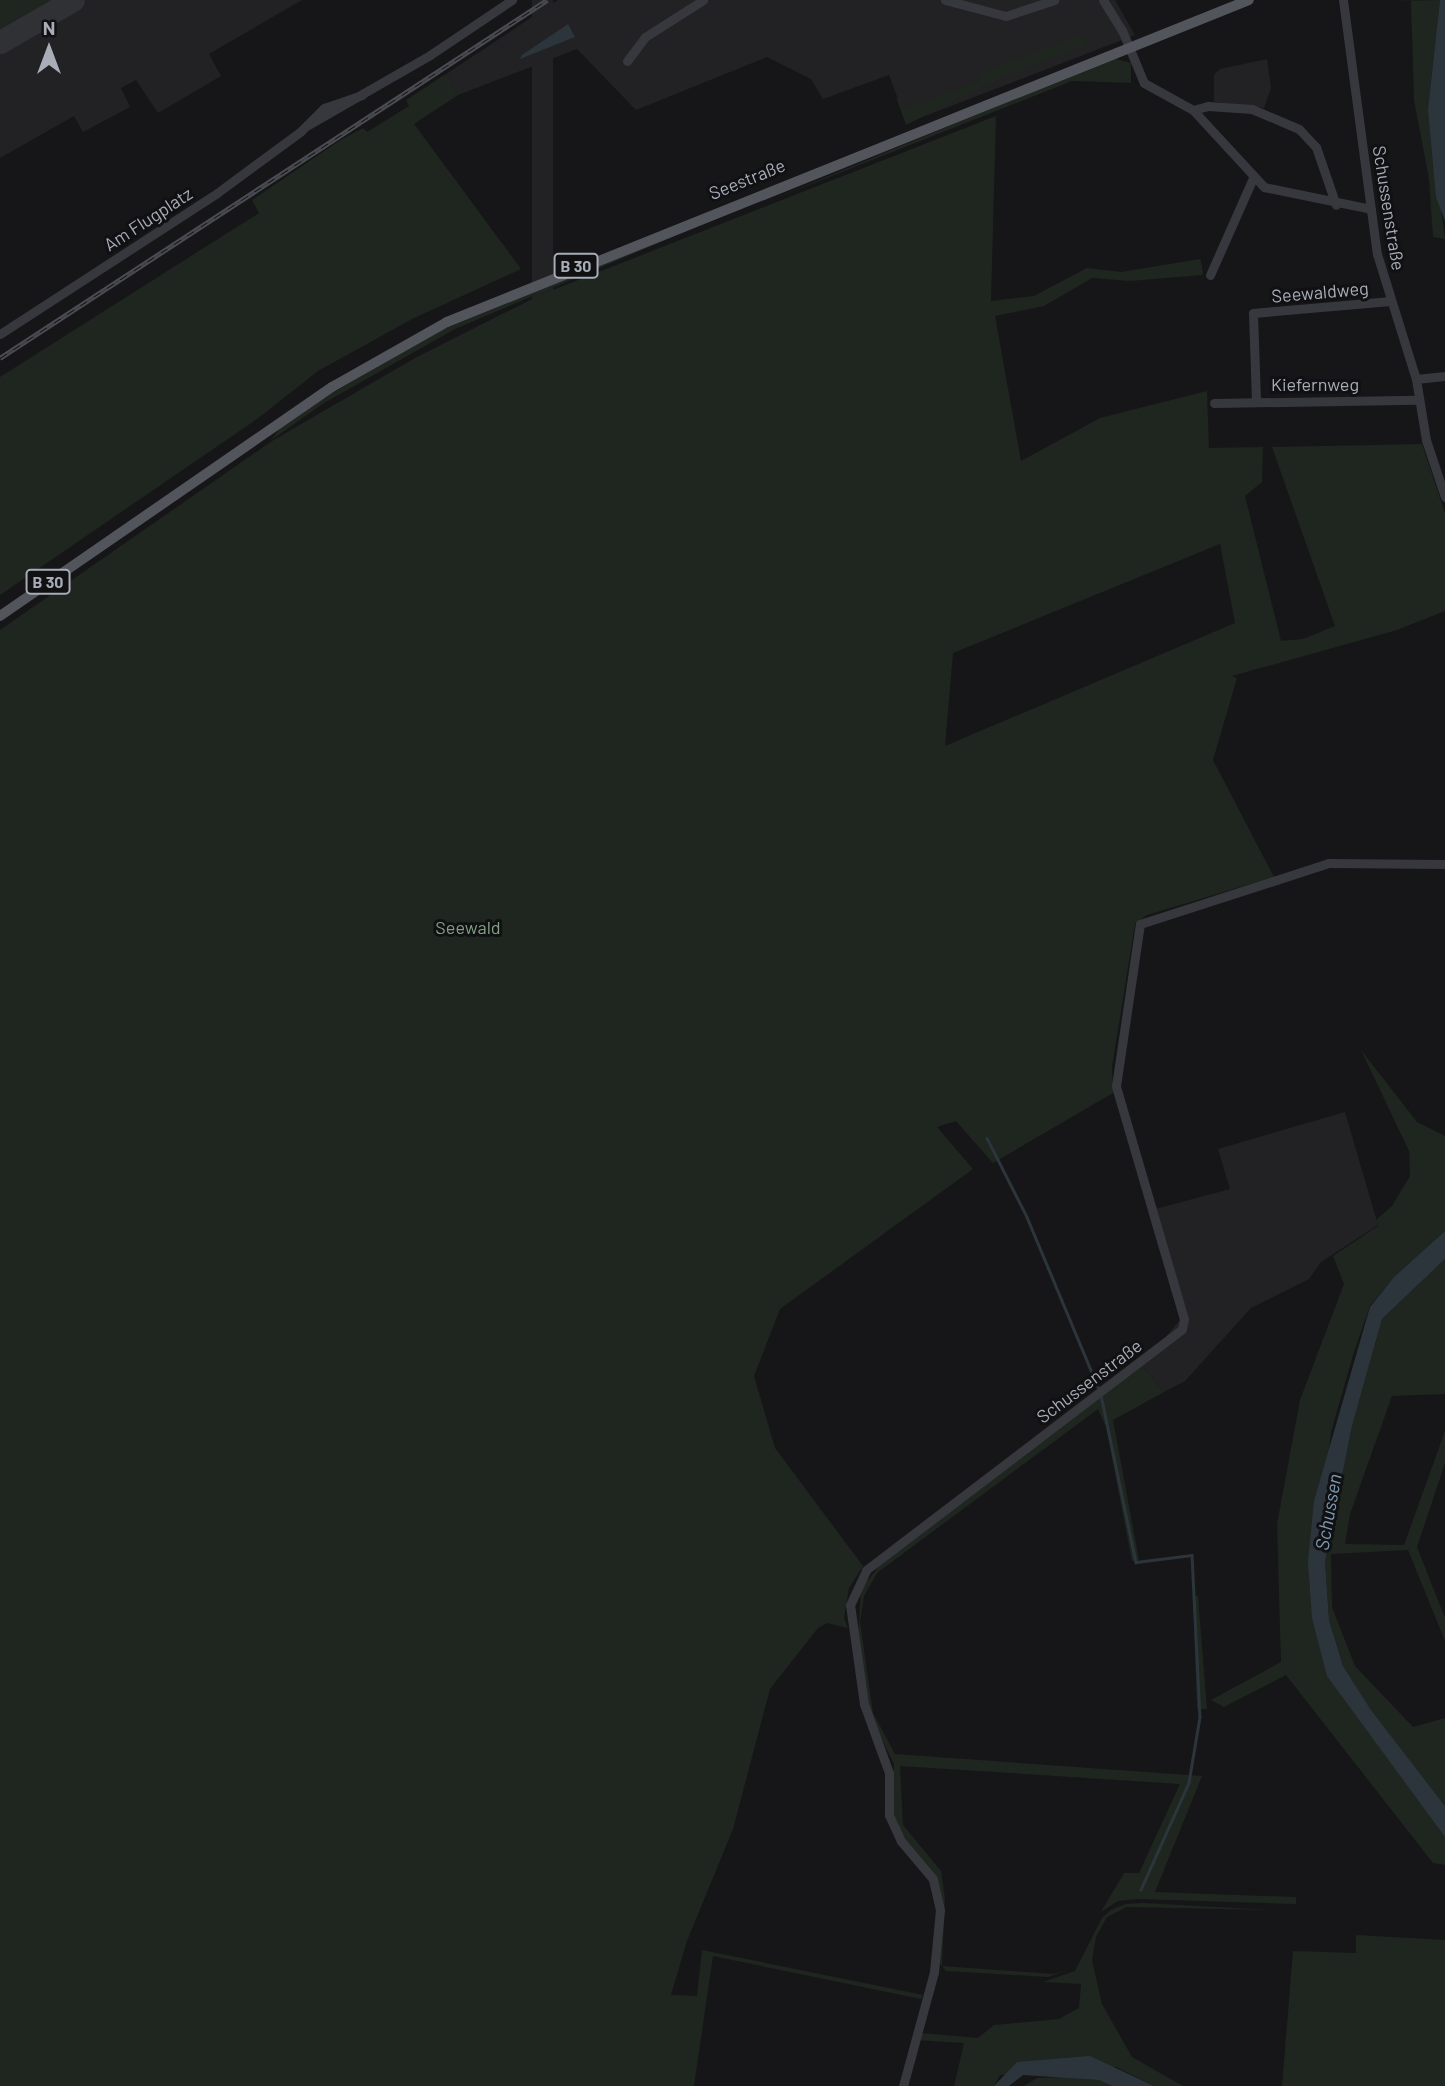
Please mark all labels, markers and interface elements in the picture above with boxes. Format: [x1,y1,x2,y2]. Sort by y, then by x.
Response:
north arrow [14,14,84,84]
text: N [43,16,55,39]
street label: Schussenstraße [1368,144,1410,272]
street label: Seestraße [706,154,788,204]
street label: Am Flugplatz [100,182,196,256]
road number: B 30 [553,254,599,278]
street label: Seewaldweg [1271,277,1369,307]
street label: Kiefernweg [1271,373,1359,395]
road number: B 30 [25,569,71,594]
park label: Seewald [435,916,501,938]
street label: Schussenstraße [1032,1334,1146,1428]
water label: Schussen [1310,1472,1346,1552]

